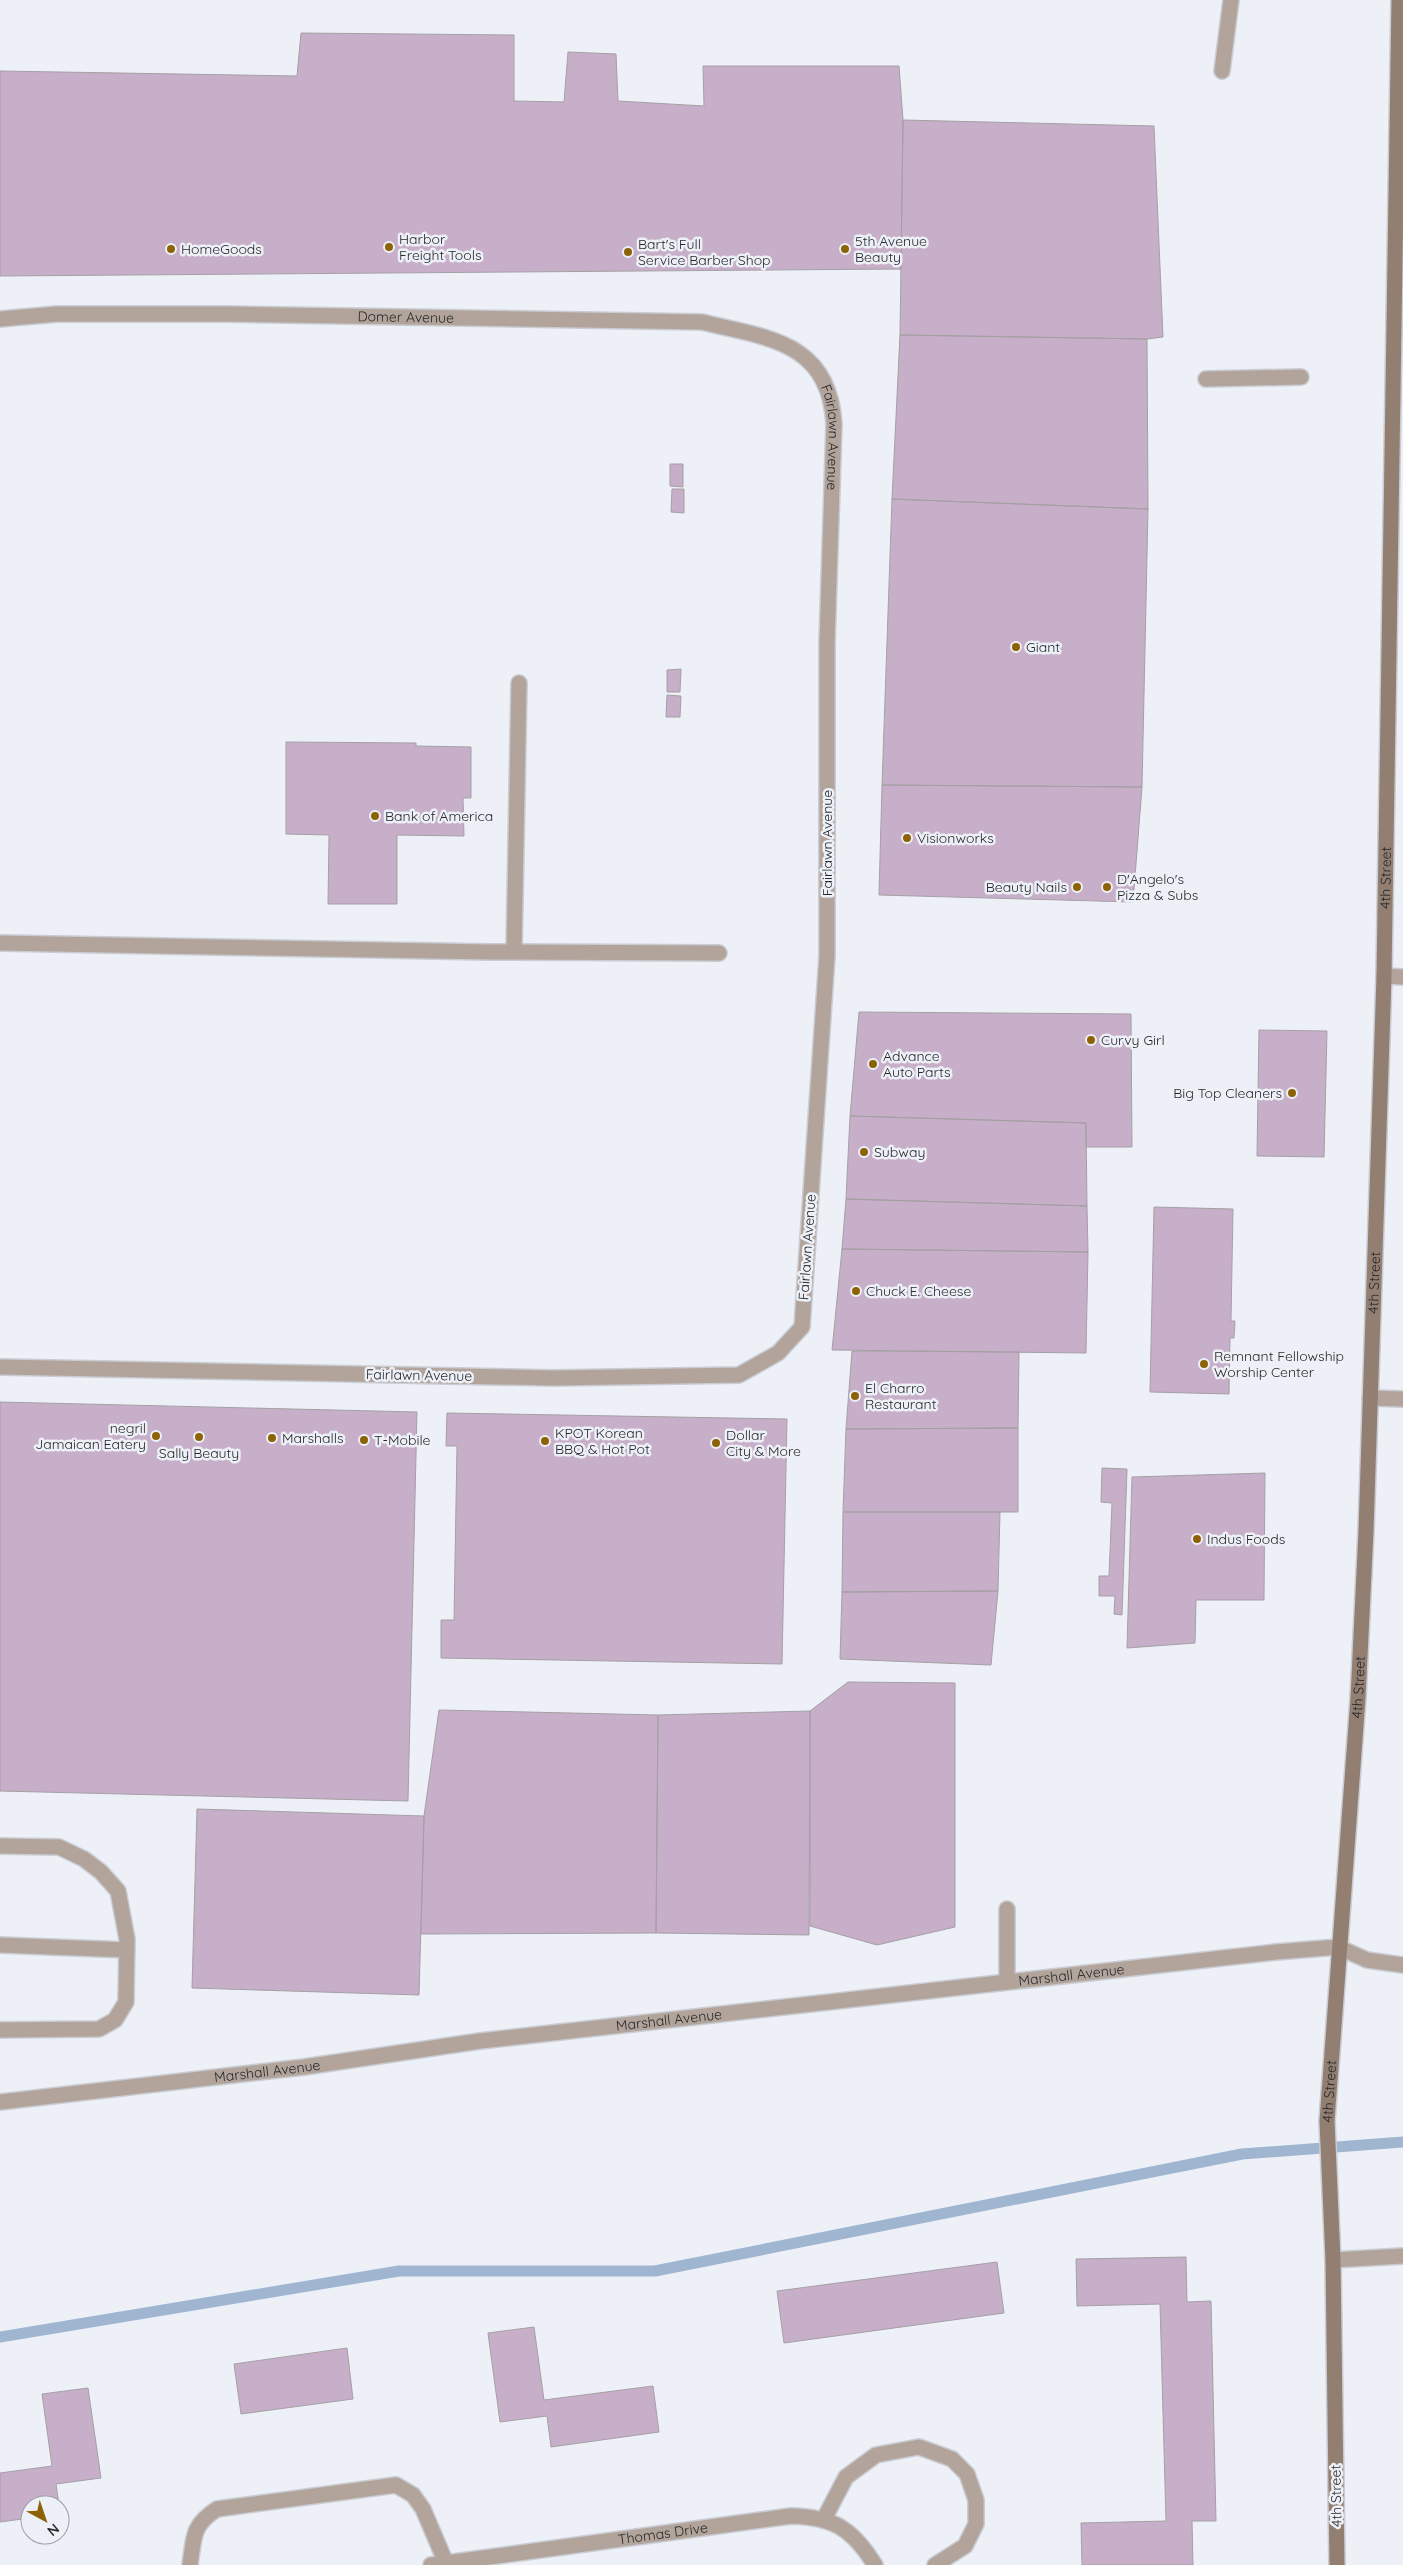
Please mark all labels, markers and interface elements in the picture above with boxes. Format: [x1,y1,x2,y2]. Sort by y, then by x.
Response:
place label: Harbor Freight Tools [399,230,482,264]
place label: 5th Avenue Beauty [855,232,927,266]
place label: Bart's Full Service Barber Shop [638,235,771,269]
place label: HomeGoods [181,240,262,258]
marker: Harbor Freight Tools [383,241,395,253]
marker: HomeGoods [165,243,177,255]
marker: 5th Avenue Beauty [839,243,851,255]
marker: Bart's Full Service Barber Shop [622,246,634,258]
street label: Domer Avenue [357,307,454,327]
street label: Fairlawn Avenue [817,382,843,491]
place label: Giant [1026,638,1060,656]
marker: Giant [1010,641,1022,653]
street label: Fairlawn Avenue [818,790,836,896]
place label: Bank of America [385,807,493,825]
marker: Bank of America [369,810,381,822]
place label: Visionworks [917,829,994,847]
marker: Visionworks [901,832,913,844]
street label: 4th Street [1376,846,1395,909]
place label: D'Angelo's Pizza & Subs [1117,870,1198,904]
place label: Beauty Nails [986,878,1067,896]
marker: Beauty Nails [1071,881,1083,893]
marker: D'Angelo's Pizza & Subs [1101,881,1113,893]
place label: Curvy Girl [1101,1031,1165,1049]
marker: Curvy Girl [1085,1034,1097,1046]
place label: Advance Auto Parts [883,1047,951,1081]
marker: Advance Auto Parts [867,1058,879,1070]
place label: Big Top Cleaners [1173,1084,1282,1102]
marker: Big Top Cleaners [1286,1087,1298,1099]
place label: Subway [874,1143,925,1161]
marker: Subway [858,1146,870,1158]
street label: Fairlawn Avenue [794,1193,820,1301]
street label: 4th Street [1364,1251,1384,1314]
place label: Chuck E. Cheese [866,1282,971,1300]
marker: Chuck E. Cheese [850,1285,862,1297]
place label: Remnant Fellowship Worship Center [1214,1347,1344,1381]
marker: Remnant Fellowship Worship Center [1198,1358,1210,1370]
street label: Fairlawn Avenue [366,1365,472,1385]
place label: El Charro Restaurant [865,1379,937,1413]
marker: El Charro Restaurant [849,1390,861,1402]
place label: negril Jamaican Eatery [35,1419,146,1453]
place label: KPOT Korean BBQ & Hot Pot [555,1424,650,1458]
place label: Dollar City & More [726,1426,801,1460]
place label: Marshalls [282,1429,343,1447]
marker: negril Jamaican Eatery [150,1430,162,1442]
marker: Sally Beauty [193,1431,205,1443]
place label: T-Mobile [374,1431,431,1449]
marker: Marshalls [266,1432,278,1444]
marker: T-Mobile [358,1434,370,1446]
marker: KPOT Korean BBQ & Hot Pot [539,1435,551,1447]
marker: Dollar City & More [710,1437,722,1449]
place label: Sally Beauty [159,1444,239,1462]
place label: Indus Foods [1207,1530,1285,1548]
marker: Indus Foods [1191,1533,1203,1545]
street label: 4th Street [1348,1656,1369,1719]
street label: Marshall Avenue [1017,1960,1125,1990]
street label: Marshall Avenue [615,2005,723,2035]
street label: Marshall Avenue [213,2056,322,2086]
street label: 4th Street [1318,2059,1340,2123]
street label: 4th Street [1326,2465,1346,2527]
north arrow [20,2495,70,2545]
street label: Thomas Drive [617,2518,709,2548]
text: N [44,2520,63,2540]

